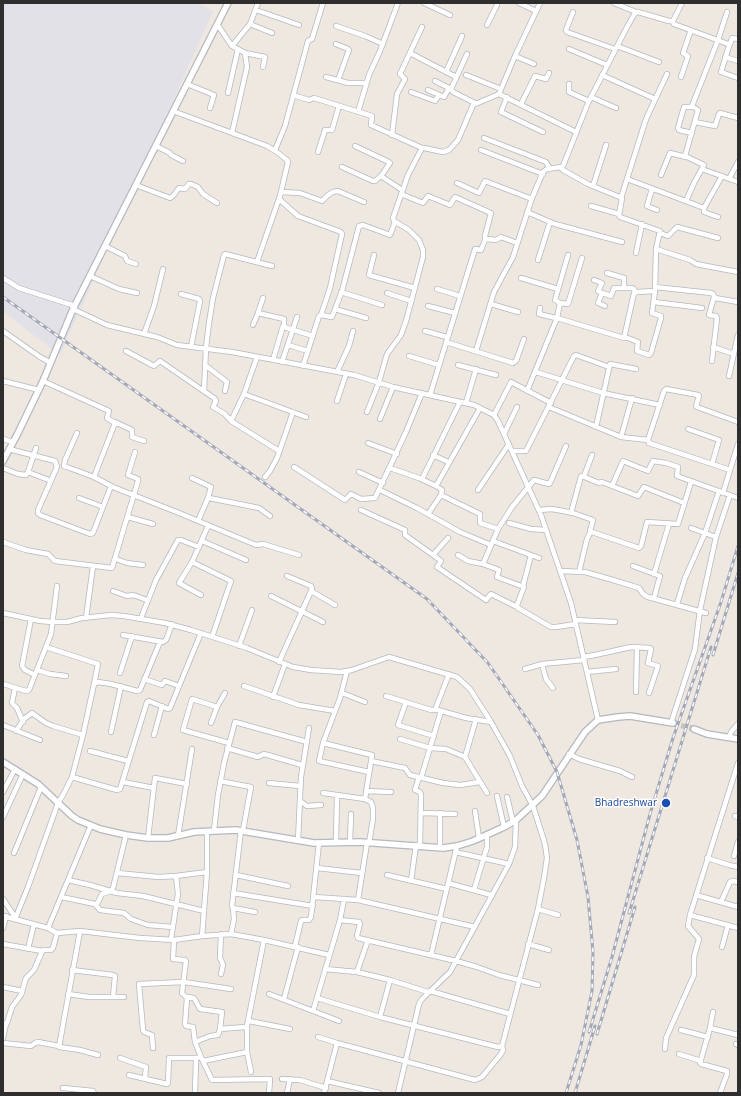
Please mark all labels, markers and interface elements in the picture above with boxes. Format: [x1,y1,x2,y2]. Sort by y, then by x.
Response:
place label: Bhadreshwar [595,797,657,809]
marker: Bhadreshwar [660,797,672,809]

